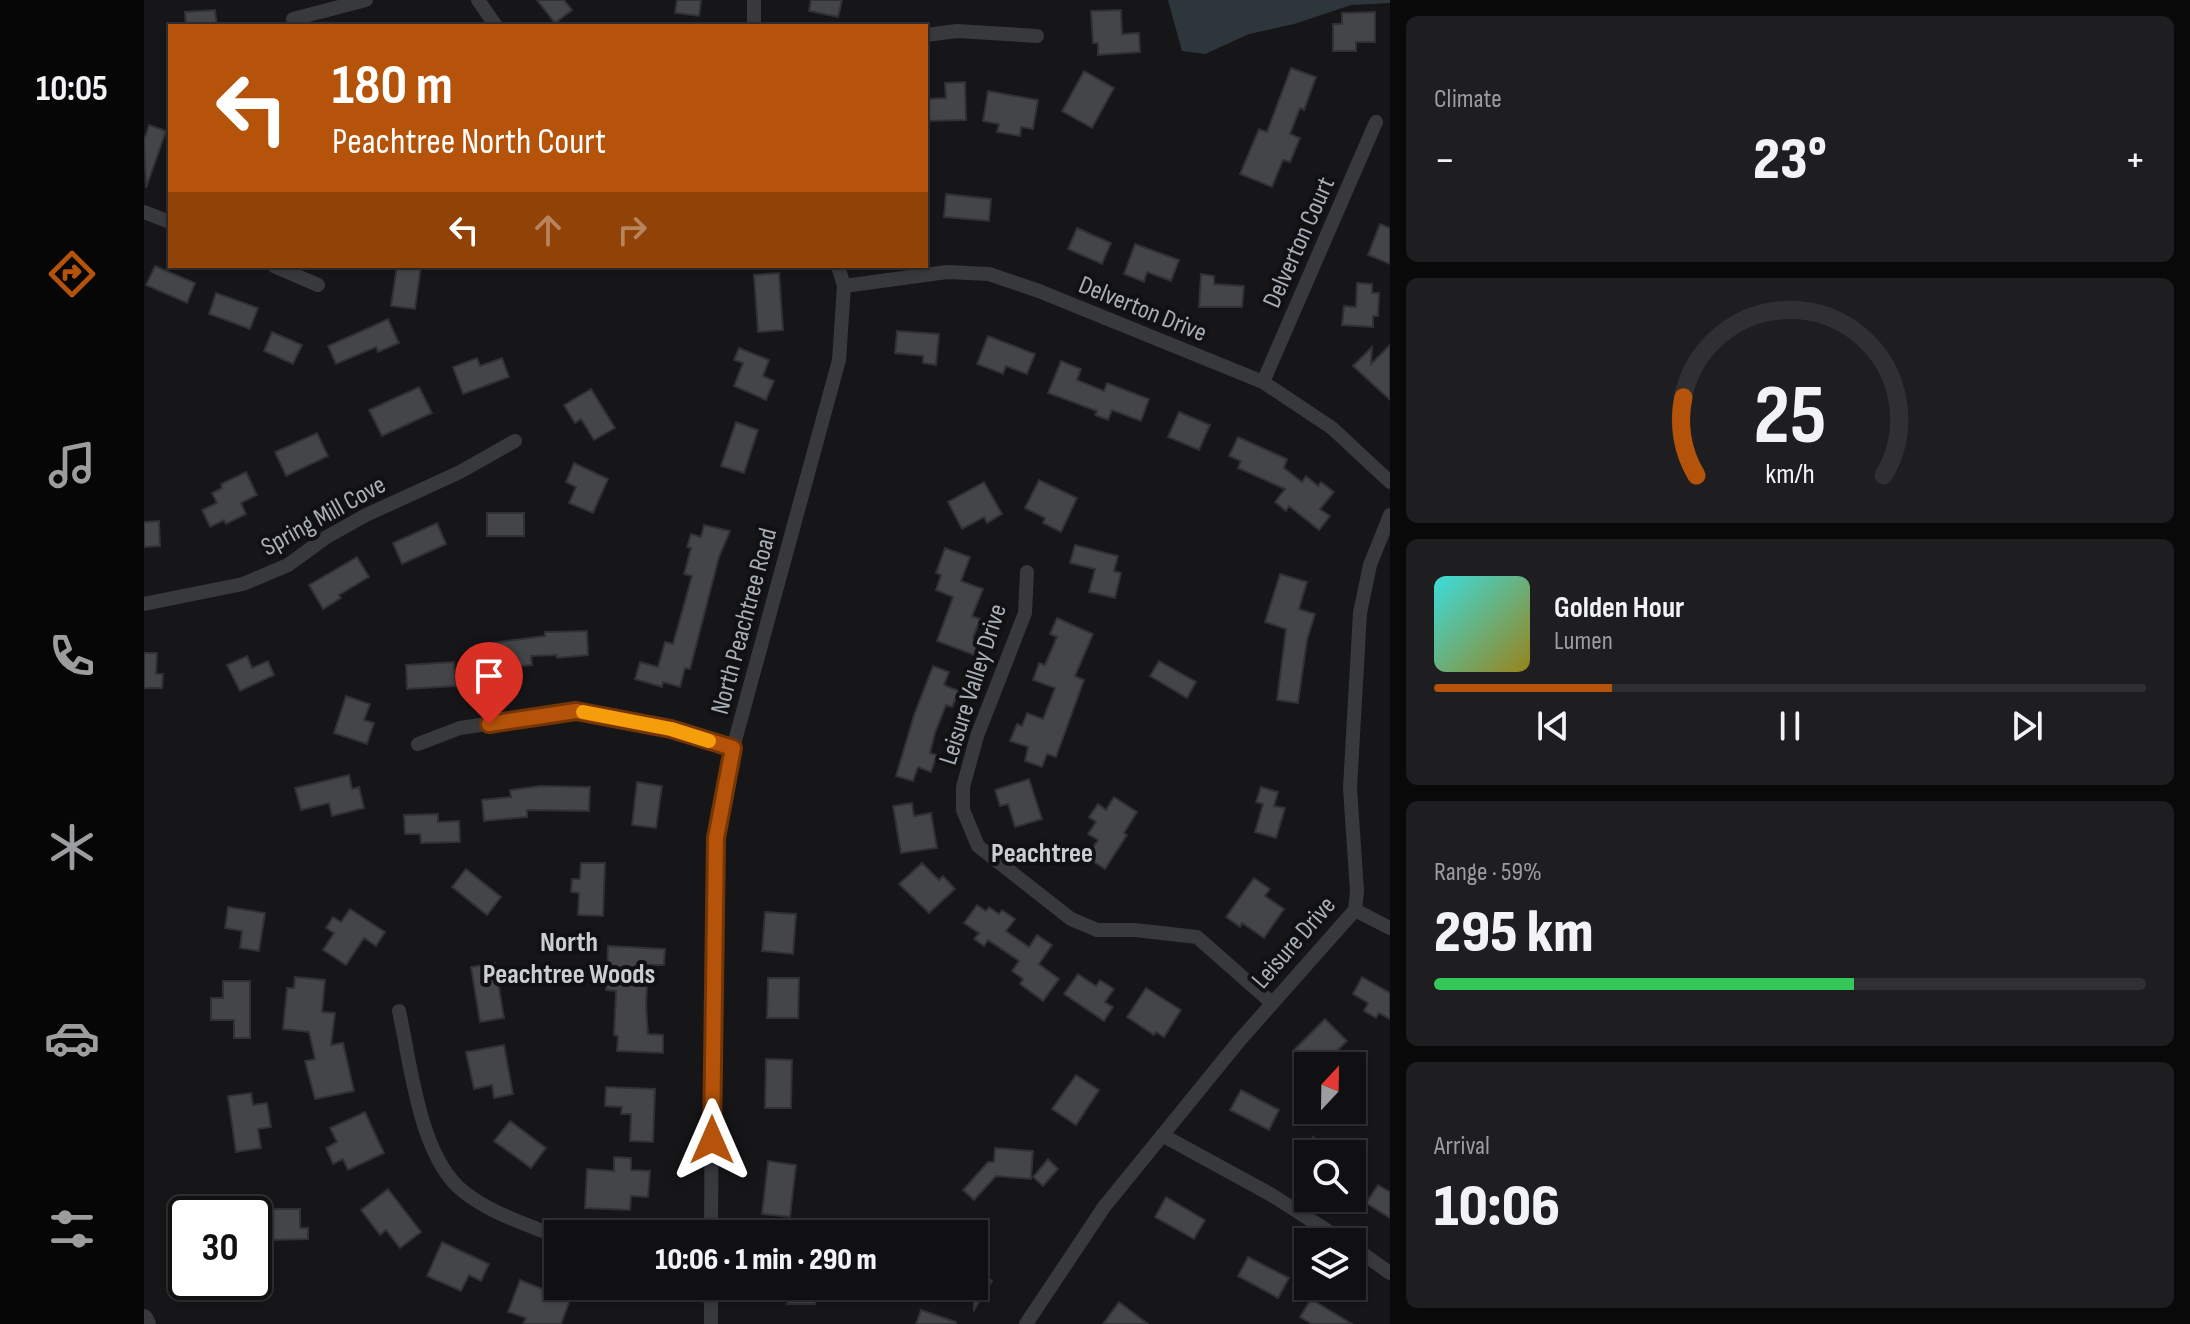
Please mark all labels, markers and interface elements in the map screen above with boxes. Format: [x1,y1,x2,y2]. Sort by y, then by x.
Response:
text: 180 m [332,53,453,120]
icon: left [200,56,304,160]
text: 10:05 [36,68,108,111]
text: Climate [1434,84,1502,115]
text: Peachtree North Court [332,121,606,164]
text: 23° [1753,124,1827,196]
text: − [1434,134,1456,187]
text: + [2124,134,2146,187]
street label: Delverton Court [1257,172,1342,313]
icon: left [442,208,486,252]
icon: ahead [526,208,570,252]
icon: right [610,208,654,252]
icon: directions [44,246,100,302]
street label: Delverton Drive [1074,270,1211,349]
text: 25 [1754,367,1826,467]
icon: music [44,437,100,493]
text: km/h [1765,458,1815,493]
street label: Spring Mill Cove [256,470,391,563]
street label: North Peachtree Road [705,525,784,718]
text: Golden Hour [1554,590,1684,626]
street label: Leisure Valley Drive [933,600,1014,769]
text: Lumen [1554,626,1613,657]
icon: phone [44,628,100,684]
pin [455,642,523,724]
icon: arrive [467,654,511,698]
icon: previous [1531,704,1575,748]
icon: pause [1768,704,1812,748]
icon: next [2005,704,2049,748]
icon: climate [44,819,100,875]
district label: Peachtree [991,837,1093,870]
text: Range · 59% [1434,857,1542,888]
street label: Leisure Drive [1246,891,1343,995]
text: 295 km [1434,897,1594,969]
district label: North Peachtree Woods [483,926,655,991]
icon: car [44,1010,100,1066]
north arrow [1294,1052,1366,1124]
map controls [1294,1052,1366,1300]
position arrow [670,1098,754,1182]
text: Arrival [1434,1131,1490,1162]
button: search [1294,1140,1366,1212]
text: 10:06 [1434,1171,1560,1243]
speed limit sign: 30 [168,1196,272,1300]
icon: filters [44,1201,100,1257]
button: layers [1294,1228,1366,1300]
text: 10:06 · 1 min · 290 m [655,1242,877,1278]

